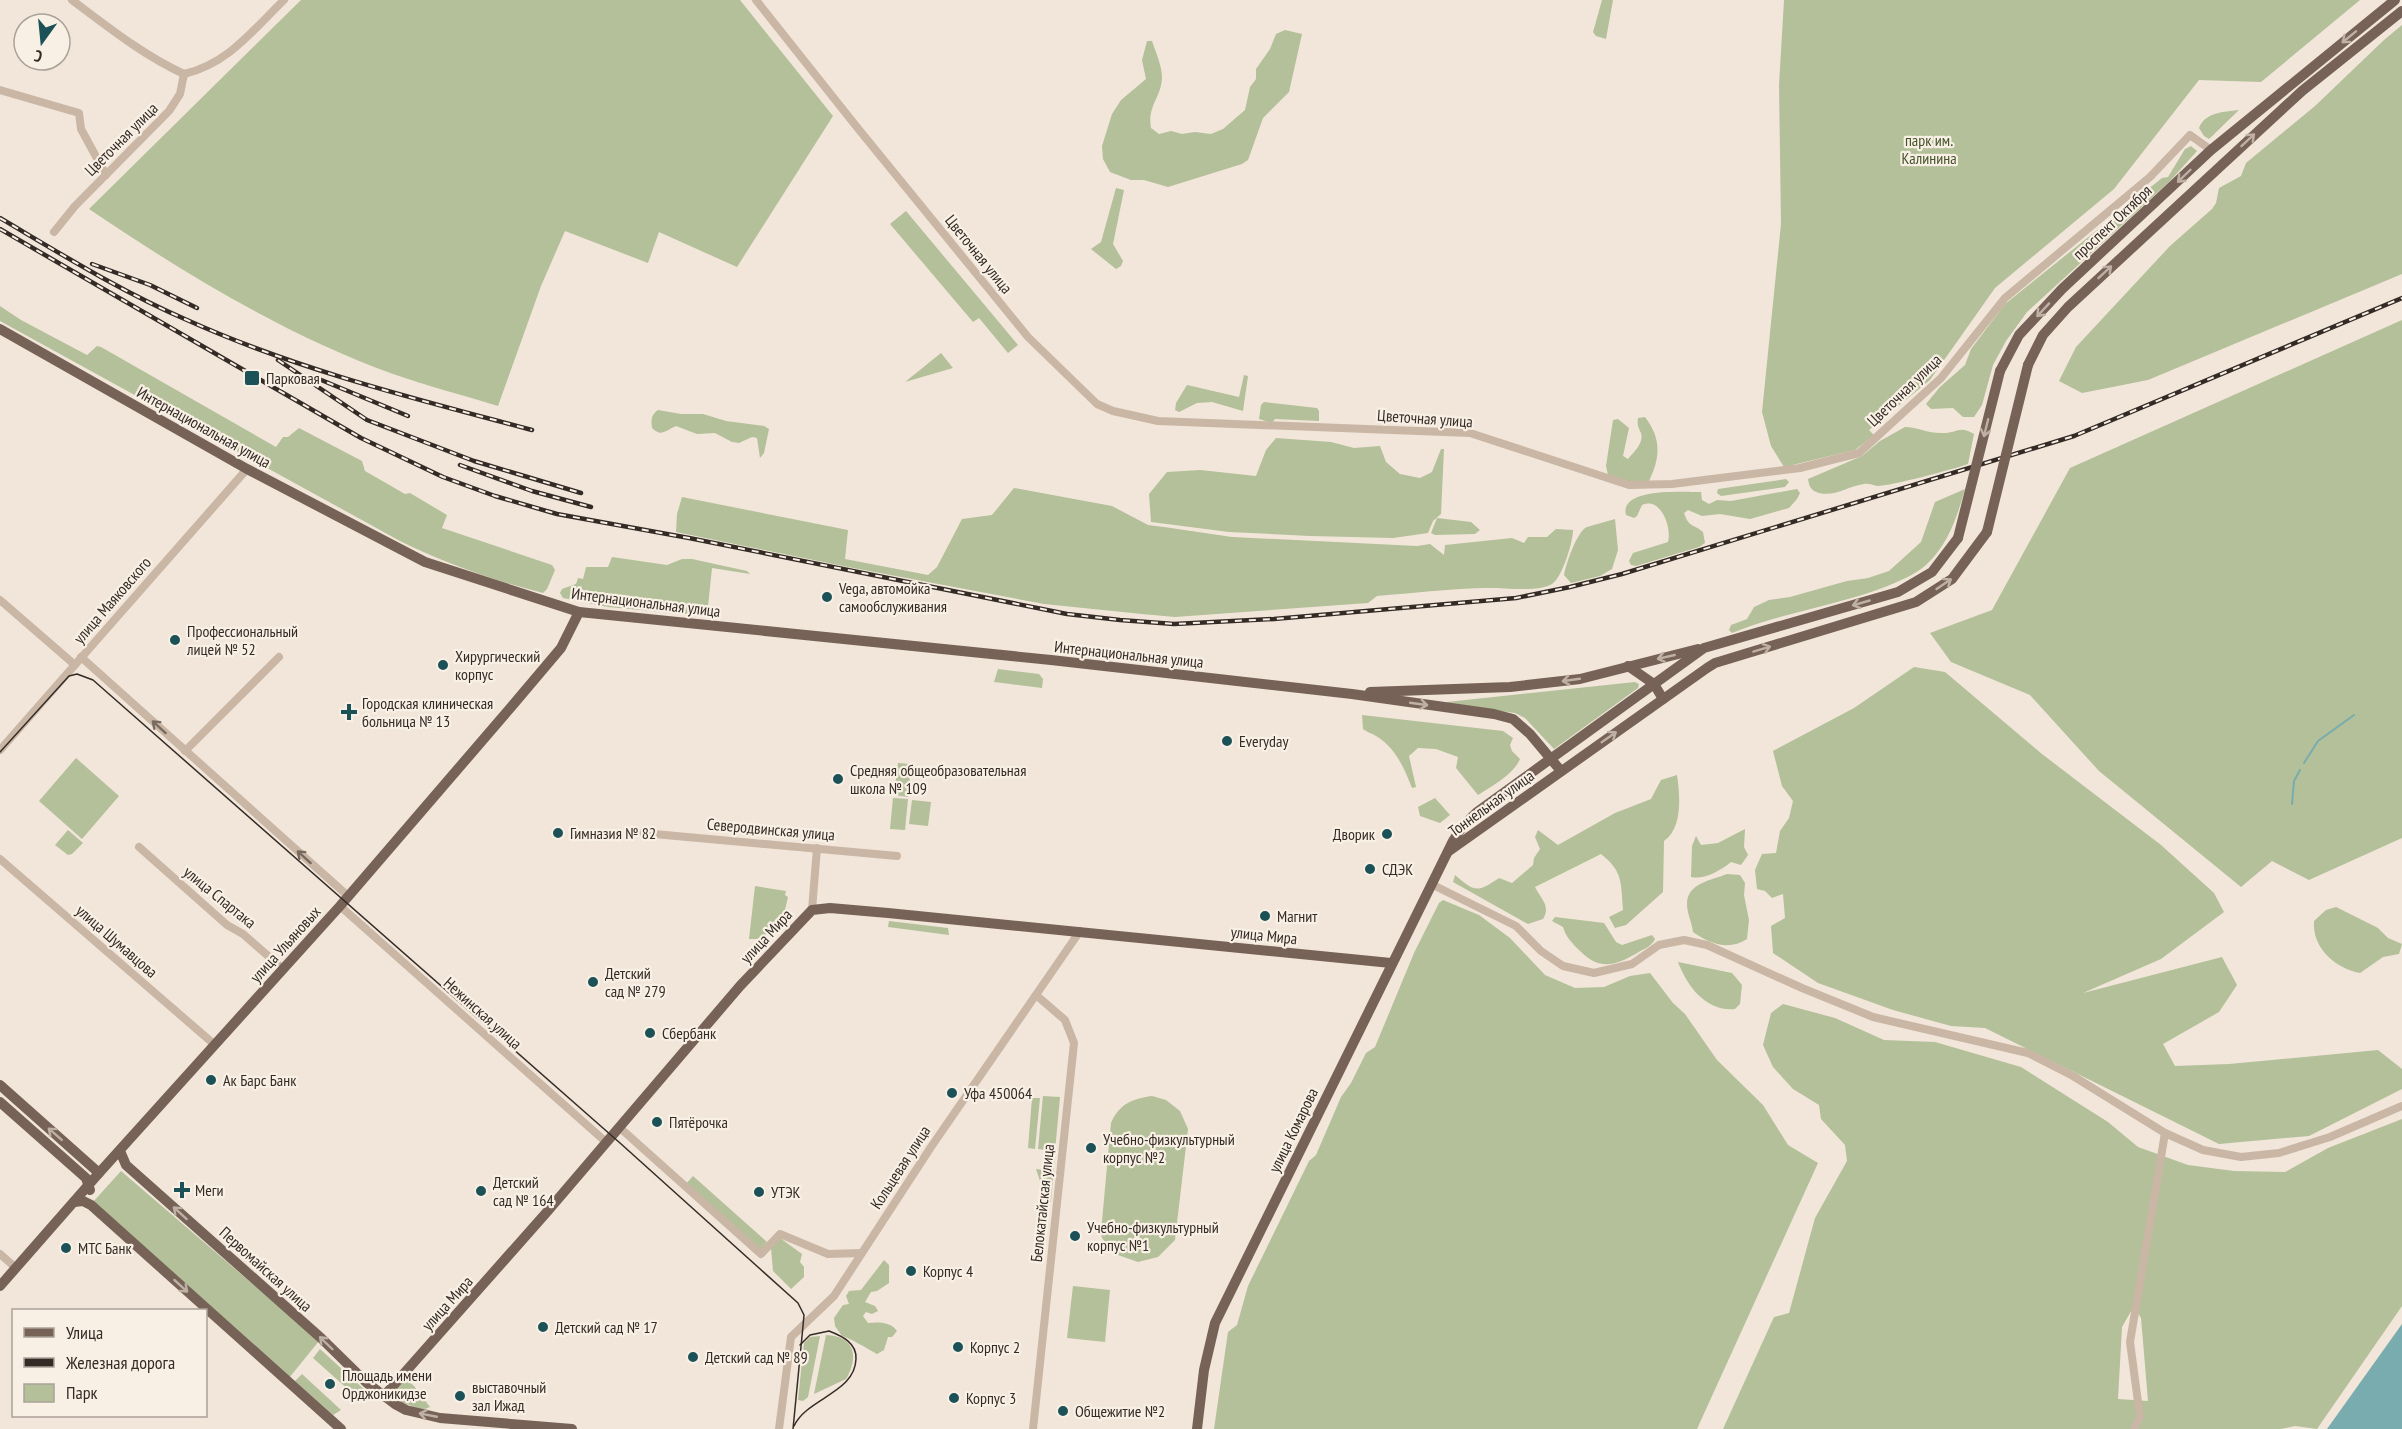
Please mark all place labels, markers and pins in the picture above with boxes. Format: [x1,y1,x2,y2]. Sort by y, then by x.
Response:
place label: Парковая [266,368,320,388]
marker: Парковая [243,369,261,387]
place label: Vega, автомойка самообслуживания [838,578,947,616]
marker: Vega, автомойка самообслуживания [820,590,834,604]
place label: Профессиональный лицей № 52 [186,621,298,659]
marker: Профессиональный лицей № 52 [168,633,182,647]
place label: Хирургический корпус [455,646,540,684]
marker: Хирургический корпус [436,658,450,672]
place label: Городская клиническая больница № 13 [362,693,493,731]
marker: Городская клиническая больница № 13 [340,703,358,721]
place label: Everyday [1239,731,1288,751]
marker: Everyday [1220,734,1234,748]
place label: Средняя общеобразовательная школа № 109 [850,760,1026,798]
marker: Средняя общеобразовательная школа № 109 [831,772,845,786]
place label: Гимназия № 82 [570,823,656,843]
place label: Дворик [1333,824,1376,844]
marker: Гимназия № 82 [551,826,565,840]
marker: Дворик [1380,827,1394,841]
place label: СДЭК [1382,859,1413,879]
marker: СДЭК [1363,862,1377,876]
place label: Магнит [1277,906,1318,926]
marker: Магнит [1258,909,1272,923]
place label: Детский сад № 279 [605,963,666,1001]
marker: Детский сад № 279 [586,975,600,989]
place label: Сбербанк [662,1023,717,1043]
marker: Сбербанк [643,1026,657,1040]
place label: Ак Барс Банк [223,1070,297,1090]
marker: Ак Барс Банк [204,1073,218,1087]
place label: Уфа 450064 [964,1083,1032,1103]
marker: Уфа 450064 [945,1086,959,1100]
place label: Пятёрочка [669,1112,728,1132]
marker: Пятёрочка [650,1115,664,1129]
place label: Учебно-физкультурный корпус №2 [1103,1129,1235,1167]
marker: Учебно-физкультурный корпус №2 [1084,1141,1098,1155]
place label: Детский сад № 164 [493,1172,554,1210]
place label: Меги [195,1180,224,1200]
marker: Меги [173,1181,191,1199]
place label: УТЭК [771,1182,801,1202]
marker: Детский сад № 164 [474,1184,488,1198]
marker: УТЭК [752,1185,766,1199]
place label: Учебно-физкультурный корпус №1 [1087,1217,1219,1255]
marker: Учебно-физкультурный корпус №1 [1068,1229,1082,1243]
place label: МТС Банк [78,1238,132,1258]
marker: МТС Банк [59,1241,73,1255]
place label: Корпус 4 [923,1261,973,1281]
marker: Корпус 4 [904,1264,918,1278]
place label: Детский сад № 17 [555,1317,658,1337]
marker: Детский сад № 17 [536,1320,550,1334]
place label: Корпус 2 [970,1337,1020,1357]
marker: Корпус 2 [951,1340,965,1354]
place label: Детский сад № 89 [705,1347,808,1367]
marker: Детский сад № 89 [686,1350,700,1364]
place label: Площадь имени Орджоникидзе [342,1365,432,1403]
marker: Площадь имени Орджоникидзе [323,1377,337,1391]
place label: выставочный зал Ижад [472,1377,546,1415]
place label: Корпус 3 [966,1388,1016,1408]
marker: выставочный зал Ижад [453,1389,467,1403]
marker: Корпус 3 [947,1391,961,1405]
place label: Общежитие №2 [1075,1401,1165,1421]
marker: Общежитие №2 [1056,1404,1070,1418]

